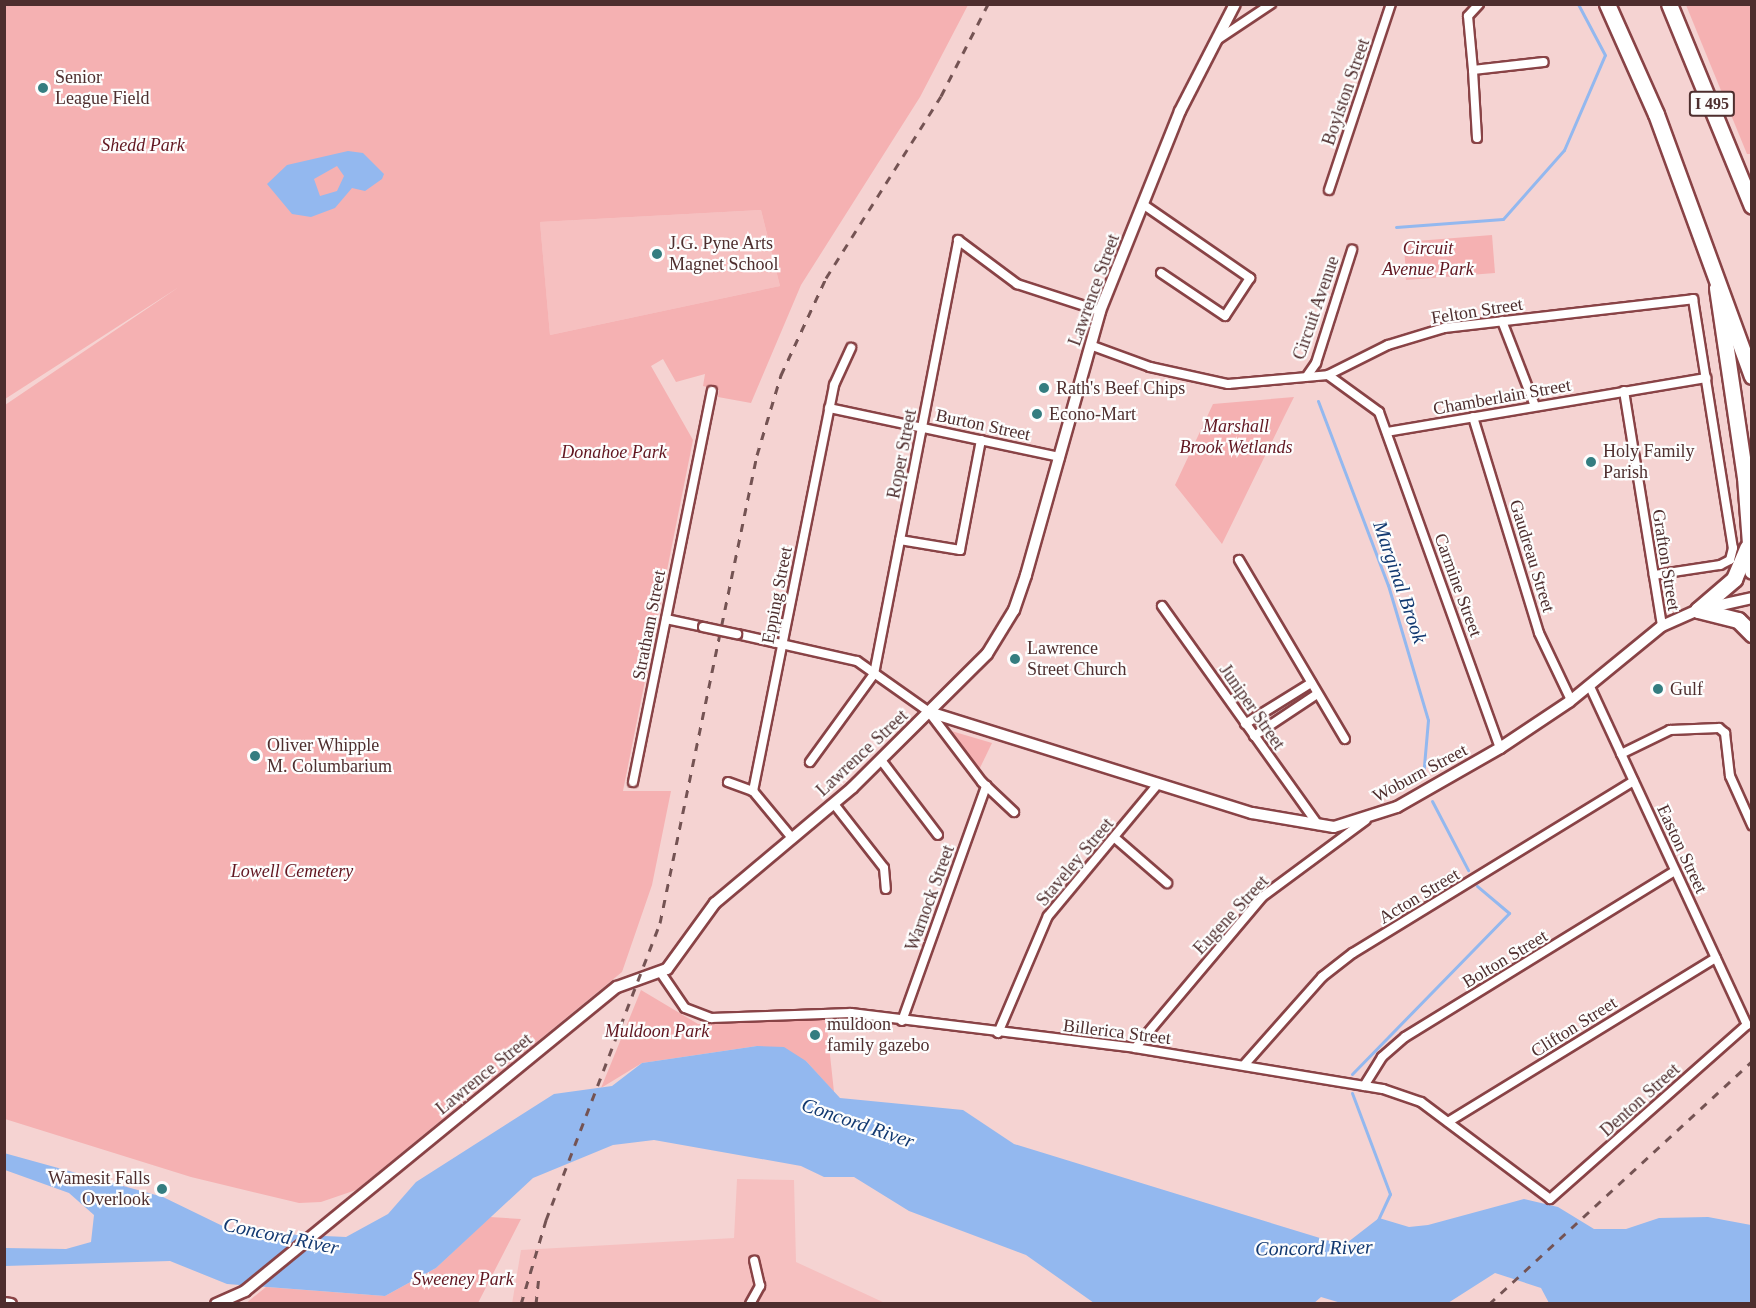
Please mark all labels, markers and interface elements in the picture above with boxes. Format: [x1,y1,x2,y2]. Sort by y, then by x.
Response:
street label: Boylston Street [1318,36,1374,148]
place label: Senior League Field [55,67,149,110]
marker: Senior League Field [36,81,50,95]
road number: I 495 [1688,91,1736,117]
park label: Shedd Park [101,134,185,156]
street label: Lawrence Street [1064,231,1124,349]
place label: J.G. Pyne Arts Magnet School [669,233,778,276]
park label: Circuit Avenue Park [1382,238,1474,280]
marker: J.G. Pyne Arts Magnet School [650,247,664,261]
street label: Circuit Avenue [1288,253,1344,363]
street label: Felton Street [1430,293,1524,329]
street label: Chamberlain Street [1431,374,1573,420]
place label: Rath's Beef Chips [1056,377,1185,399]
marker: Rath's Beef Chips [1037,381,1051,395]
place label: Econo-Mart [1049,403,1136,425]
street label: Burton Street [934,404,1032,446]
marker: Econo-Mart [1030,407,1044,421]
street label: Roper Street [883,408,921,500]
park label: Marshall Brook Wetlands [1179,416,1293,458]
park label: Donahoe Park [561,441,667,463]
place label: Holy Family Parish [1603,441,1695,484]
marker: Holy Family Parish [1584,455,1598,469]
street label: Gaudreau Street [1505,497,1559,615]
street label: Grafton Street [1647,508,1685,612]
water label: Marginal Brook [1368,518,1432,646]
street label: Carmine Street [1429,530,1487,640]
street label: Epping Street [757,545,797,645]
street label: Stratham Street [628,568,670,682]
place label: Lawrence Street Church [1027,638,1126,680]
marker: Lawrence Street Church [1008,652,1022,666]
street label: Juniper Street [1215,660,1289,754]
place label: Gulf [1670,678,1703,700]
marker: Gulf [1651,682,1665,696]
street label: Lawrence Street [812,705,912,801]
place label: Oliver Whipple M. Columbarium [267,735,392,777]
street label: Woburn Street [1369,739,1471,807]
marker: Oliver Whipple M. Columbarium [248,749,262,763]
street label: Easton Street [1652,801,1712,897]
street label: Staveley Street [1032,814,1118,910]
street label: Warnock Street [901,842,959,954]
park label: Lowell Cemetery [231,860,353,882]
street label: Acton Street [1375,863,1463,929]
street label: Eugene Street [1189,871,1273,959]
street label: Bolton Street [1459,925,1551,993]
street label: Clifton Street [1527,992,1621,1062]
place label: muldoon family gazebo [827,1014,929,1056]
street label: Billerica Street [1062,1015,1172,1049]
park label: Muldoon Park [605,1020,709,1042]
marker: muldoon family gazebo [808,1028,822,1042]
street label: Lawrence Street [432,1029,536,1119]
street label: Denton Street [1596,1059,1684,1141]
water label: Concord River [799,1093,917,1153]
place label: Wamesit Falls Overlook [48,1168,150,1210]
marker: Wamesit Falls Overlook [155,1182,169,1196]
water label: Concord River [221,1212,341,1260]
water label: Concord River [1255,1235,1373,1261]
park label: Sweeney Park [412,1268,514,1290]

